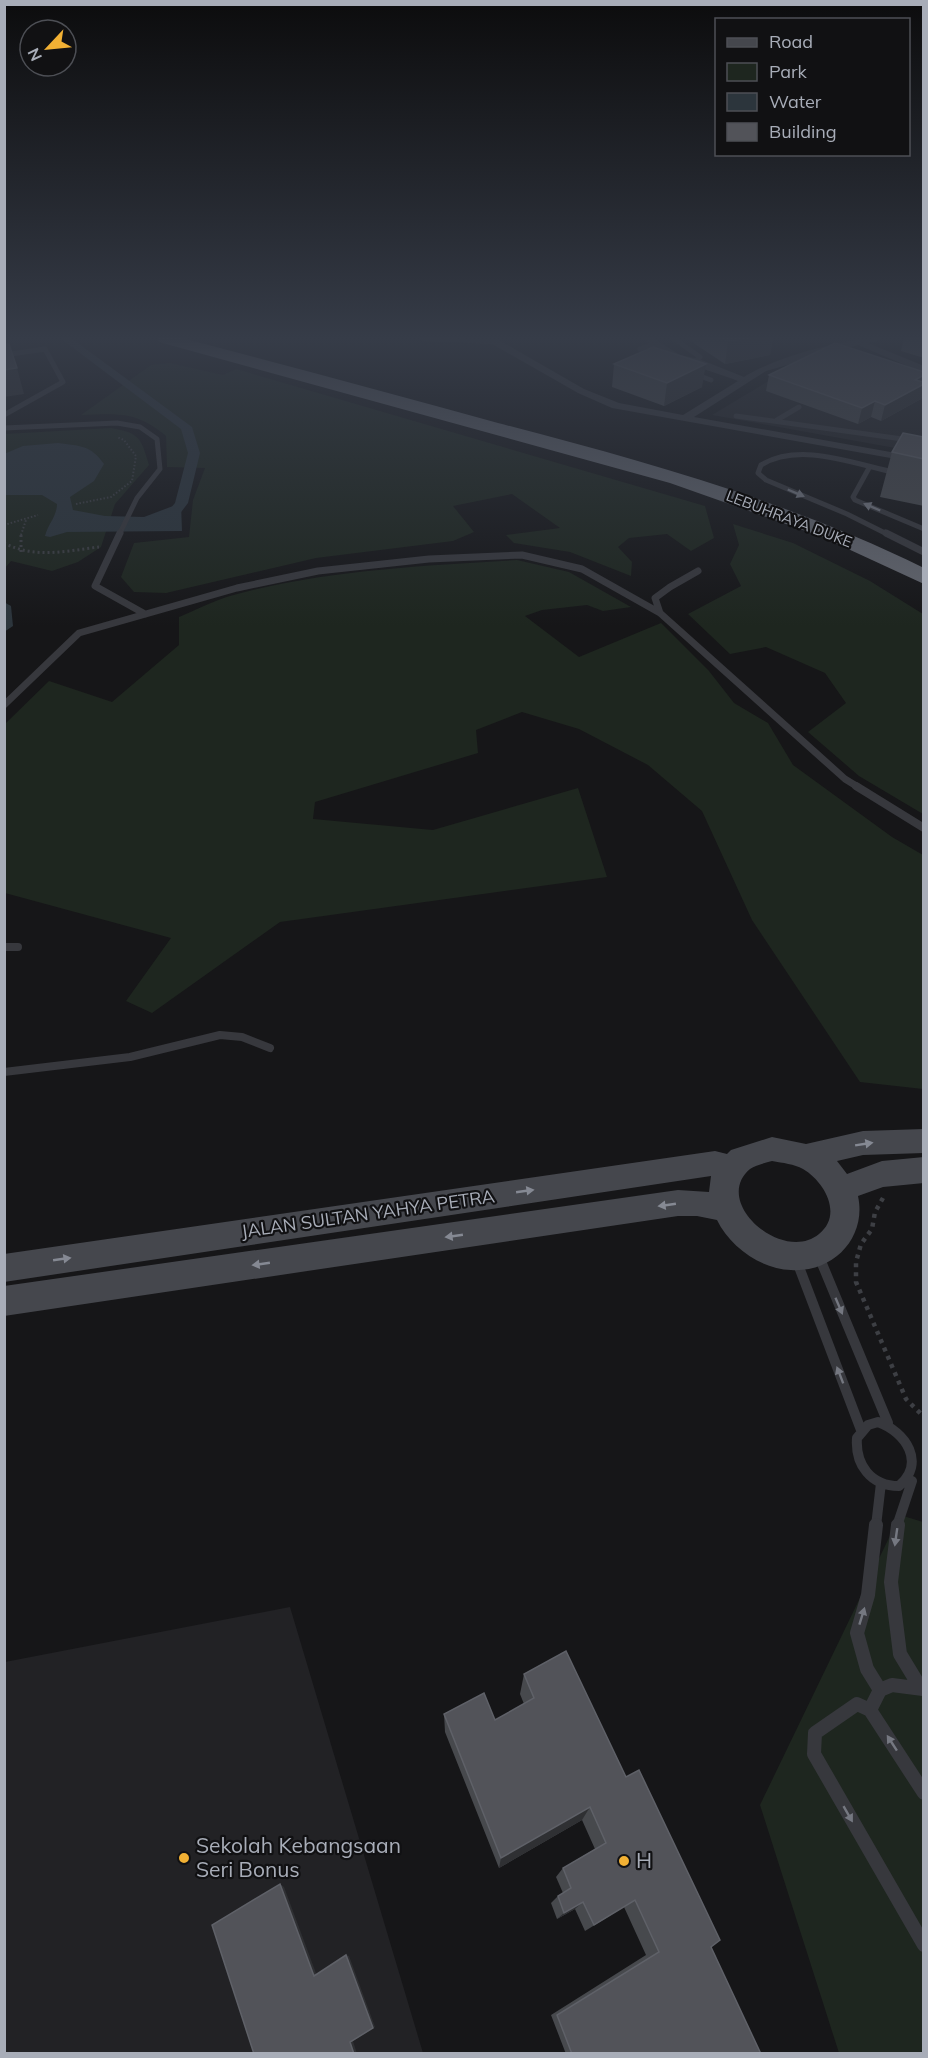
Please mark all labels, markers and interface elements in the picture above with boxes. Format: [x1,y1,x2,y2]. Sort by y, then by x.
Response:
north arrow [18,18,78,78]
legend [715,18,910,156]
text: Road [769,30,813,53]
text: N [23,45,46,64]
text: Park [769,60,808,83]
text: Water [769,90,822,113]
text: Building [769,120,837,143]
street label: LEBUHRAYA DUKE [723,486,855,551]
one-way arrow [787,488,805,498]
one-way arrow [863,502,881,511]
one-way arrow [854,1139,873,1148]
street label: JALAN SULTAN YAHYA PETRA [240,1184,496,1243]
one-way arrow [516,1186,535,1195]
one-way arrow [658,1200,677,1209]
one-way arrow [444,1231,463,1240]
one-way arrow [53,1255,72,1264]
one-way arrow [251,1259,270,1268]
one-way arrow [834,1298,844,1316]
one-way arrow [835,1366,845,1384]
one-way arrow [892,1528,901,1547]
one-way arrow [858,1607,867,1625]
one-way arrow [886,1735,897,1752]
one-way arrow [843,1806,853,1823]
place label: Sekolah Kebangsaan Seri Bonus [196,1832,401,1882]
place label: H [636,1847,652,1873]
marker: Sekolah Kebangsaan Seri Bonus [177,1851,191,1865]
marker: H [617,1854,631,1868]

